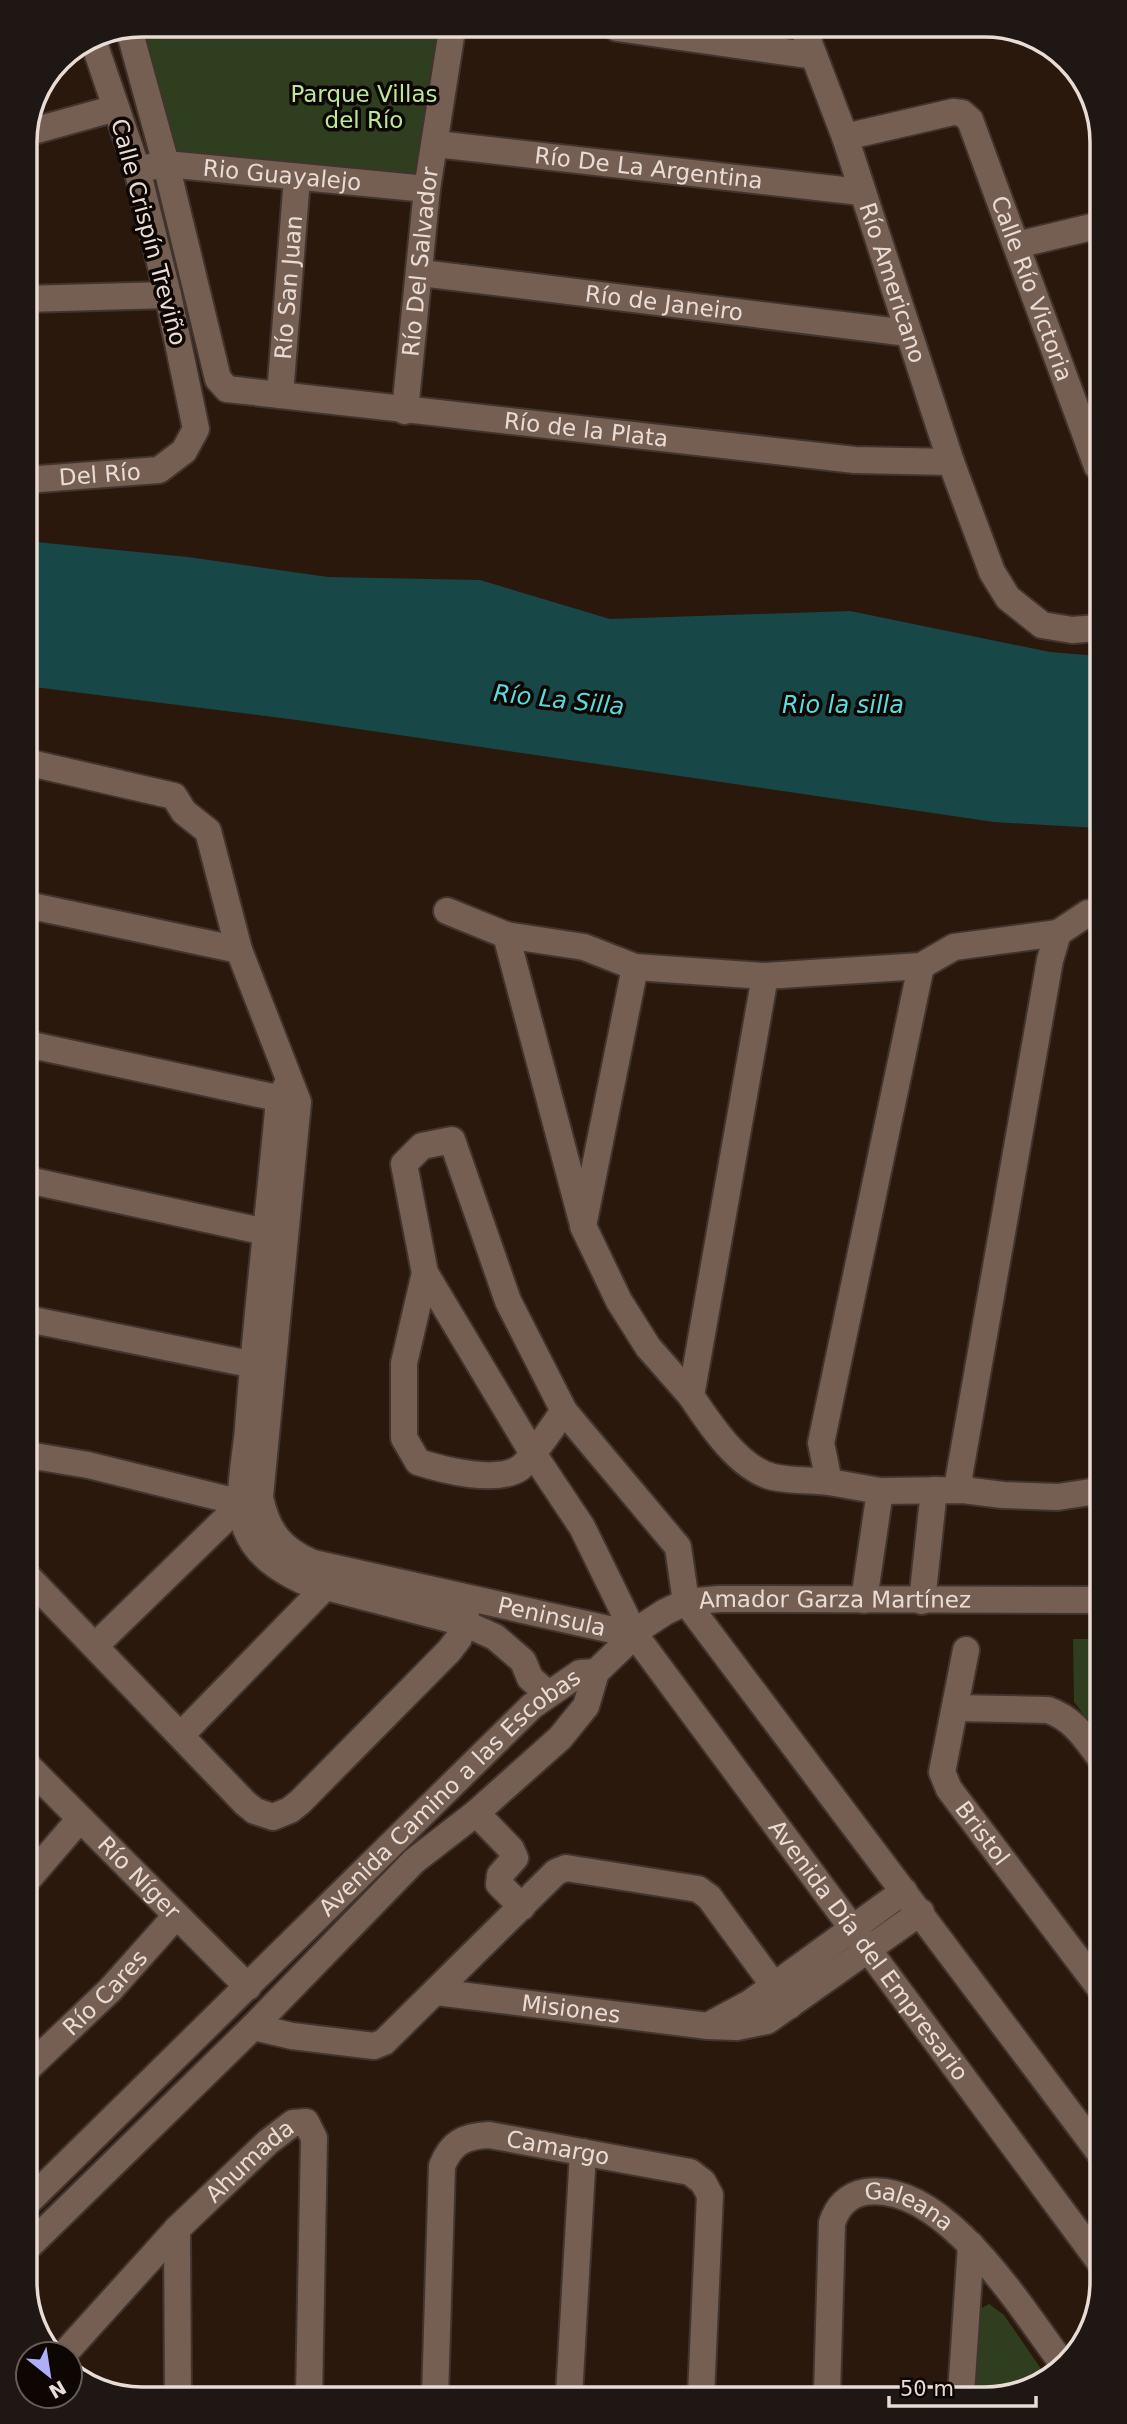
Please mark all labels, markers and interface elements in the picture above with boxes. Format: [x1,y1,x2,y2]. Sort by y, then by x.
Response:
park label: Parque Villas del Río [290,81,438,133]
street label: Calle Crispín Treviño [106,116,192,348]
street label: Río De La Argentina [533,142,764,194]
street label: Rio Guayalejo [202,155,363,196]
street label: Río Del Salvador [397,165,443,358]
street label: Calle Río Victoria [986,192,1078,385]
street label: Río Americano [854,199,931,366]
street label: Río San Juan [270,214,307,360]
street label: Río de Janeiro [584,280,745,326]
street label: Río de la Plata [503,407,670,452]
street label: Del Río [58,458,142,490]
water label: Río La Silla [492,679,626,721]
water label: Rio la silla [782,691,904,719]
street label: Amador Garza Martínez [698,1586,971,1614]
street label: Peninsula [496,1592,608,1641]
street label: Avenida Camino a las Escobas [314,1664,585,1921]
street label: Bristol [950,1796,1015,1870]
street label: Avenida Día del Empresario [763,1815,974,2086]
street label: Río Níger [93,1831,186,1925]
street label: Río Cares [58,1945,152,2041]
street label: Misiones [520,1990,622,2028]
street label: Ahumada [200,2114,299,2208]
street label: Camargo [504,2125,612,2170]
street label: Galeana [864,2178,959,2236]
north arrow [14,2340,84,2410]
scale bar [889,2364,1036,2408]
text: N [45,2376,70,2403]
text: 50 m [900,2377,954,2401]

